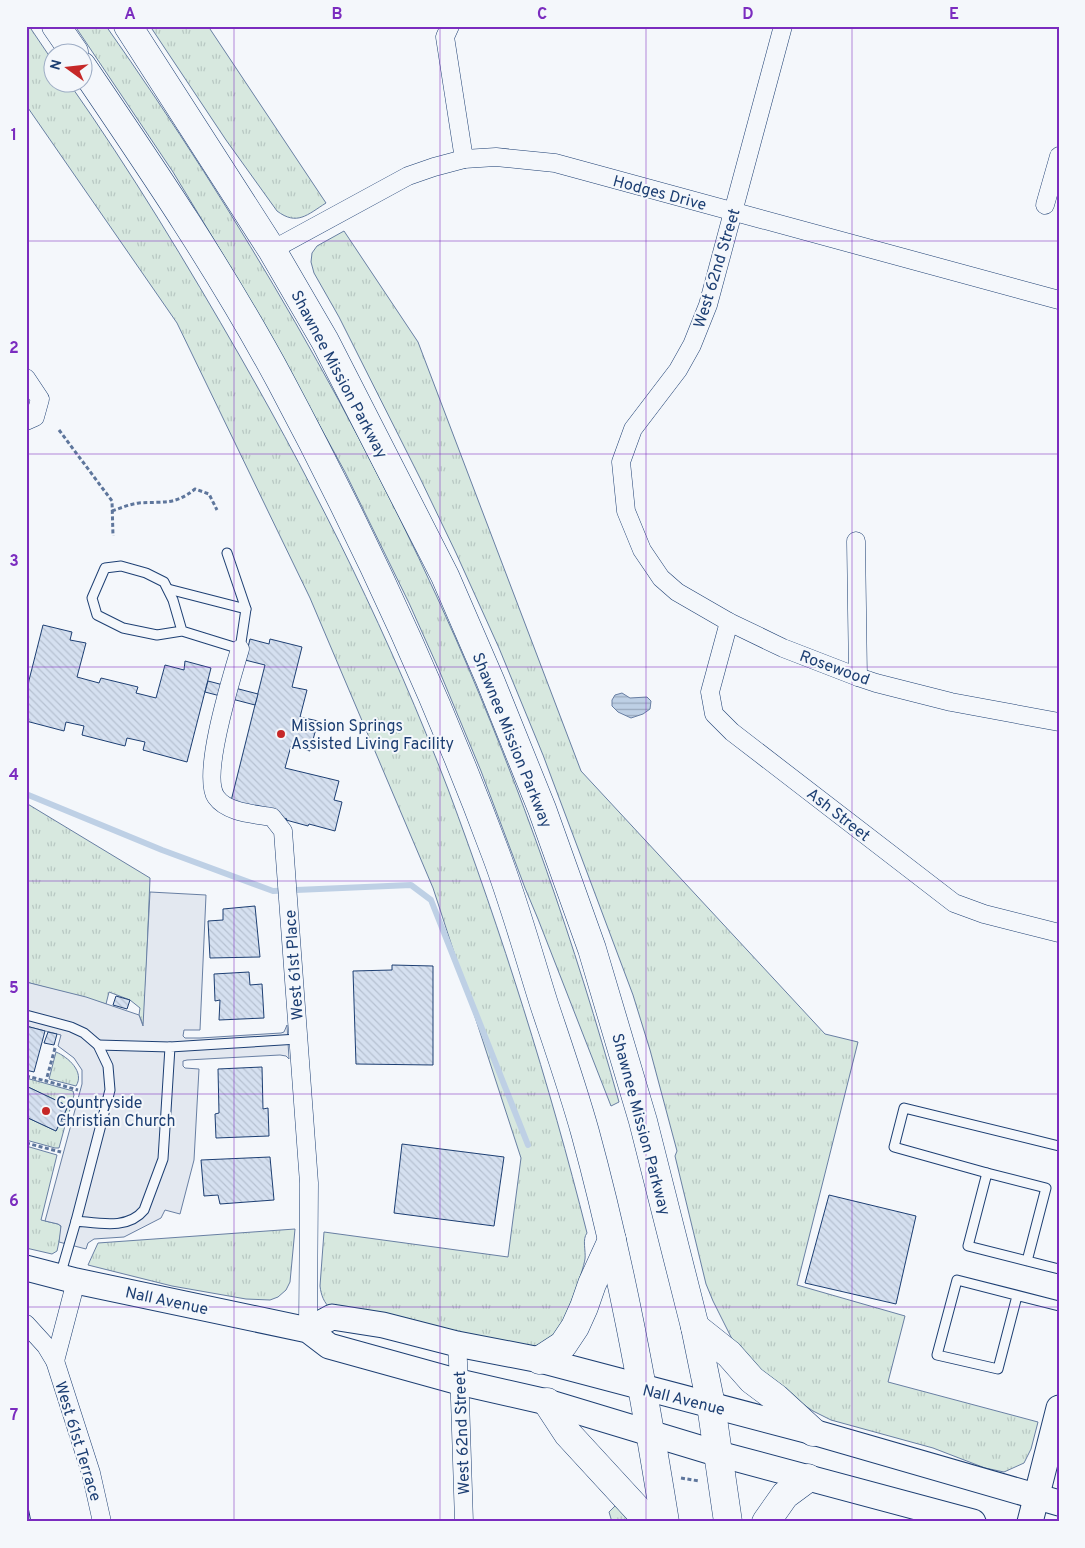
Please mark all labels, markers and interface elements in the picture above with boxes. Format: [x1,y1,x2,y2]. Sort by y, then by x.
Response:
text: A [124,5,136,25]
text: B [331,5,343,25]
text: C [537,5,547,25]
text: D [742,5,754,25]
text: E [949,5,959,25]
north arrow [42,42,92,92]
text: N [47,58,66,72]
text: 1 [11,126,17,146]
street label: Hodges Drive [611,172,708,216]
street label: West 62nd Street [690,206,746,331]
street label: Shawnee Mission Parkway [285,288,391,462]
text: 2 [9,339,19,359]
text: 3 [9,552,19,572]
street label: Rosewood [796,647,872,691]
street label: Shawnee Mission Parkway [467,650,556,831]
place label: Mission Springs Assisted Living Facility [291,717,454,755]
marker: Mission Springs Assisted Living Facility [275,728,287,740]
text: 4 [9,766,19,786]
street label: Ash Street [802,785,874,847]
street label: West 61st Place [281,909,309,1021]
text: 5 [9,979,19,999]
street label: Shawnee Mission Parkway [606,1031,674,1218]
place label: Countryside Christian Church [56,1094,176,1132]
marker: Countryside Christian Church [40,1105,52,1117]
text: 6 [9,1192,19,1212]
street label: Nall Avenue [123,1283,210,1320]
street label: West 62nd Street [451,1371,475,1495]
street label: West 61st Terrace [49,1379,105,1504]
street label: Nall Avenue [640,1381,727,1421]
text: 7 [10,1406,18,1426]

